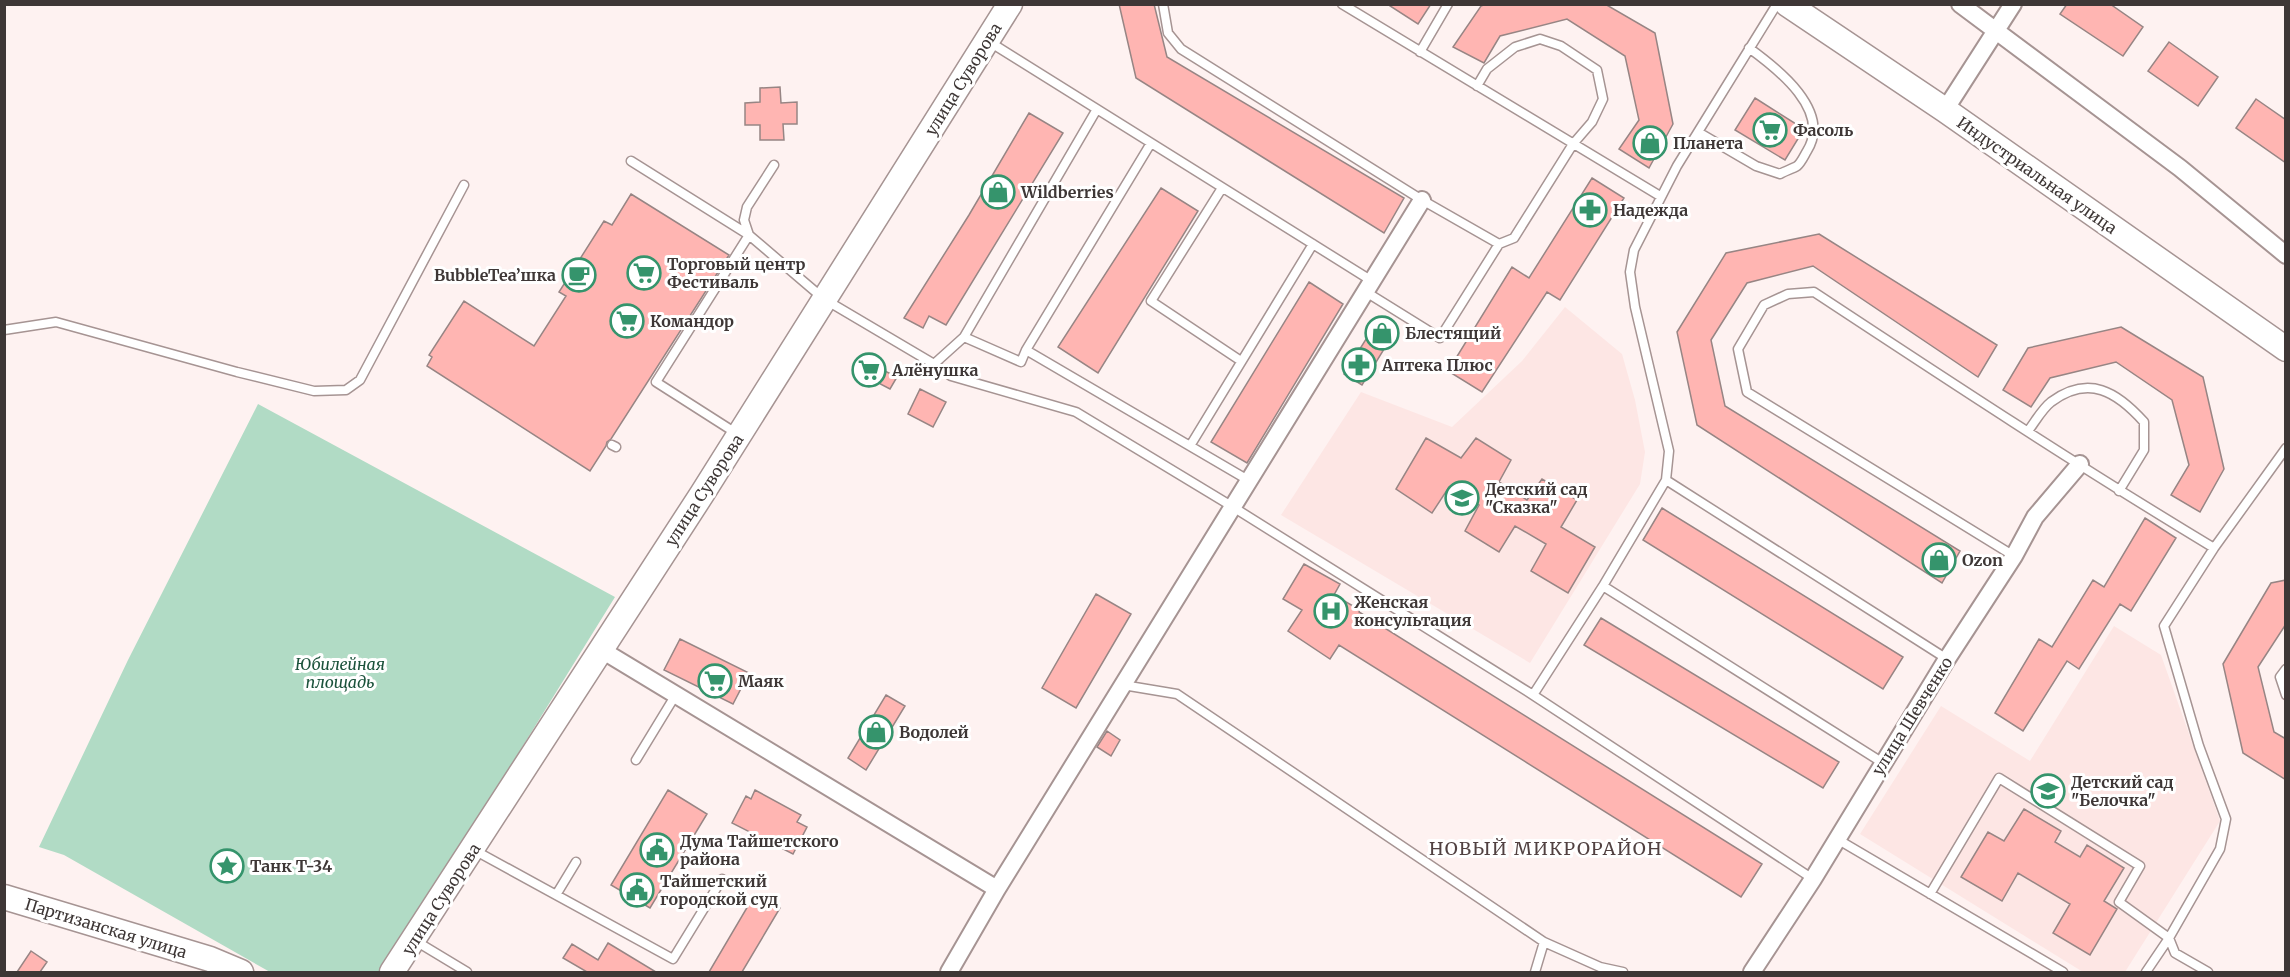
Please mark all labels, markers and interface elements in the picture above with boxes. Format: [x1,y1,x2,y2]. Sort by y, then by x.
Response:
street label: улица Суворова [920,19,1006,139]
supermarket icon: Фасоль [1752,112,1788,148]
street label: Индустриальная улица [1953,112,2121,238]
place label: Фасоль [1793,120,1853,140]
shop icon: Планета [1632,125,1668,161]
place label: Планета [1673,133,1743,153]
shop icon: Wildberries [980,174,1016,210]
place label: Wildberries [1020,182,1114,202]
pharmacy icon: Надежда [1572,192,1608,228]
place label: Надежда [1613,200,1688,220]
place label: Торговый центр Фестиваль [667,254,805,292]
supermarket icon: Торговый центр Фестиваль [626,255,662,291]
cafe icon: BubbleTea’шка [561,257,597,293]
place label: BubbleTea’шка [434,265,556,285]
supermarket icon: Командор [609,303,645,339]
place label: Командор [650,311,734,331]
shop icon: Блестящий [1364,315,1400,351]
place label: Блестящий [1405,323,1501,343]
pharmacy icon: Аптека Плюс [1341,347,1377,383]
supermarket icon: Алёнушка [851,352,887,388]
place label: Аптека Плюс [1381,355,1493,375]
place label: Алёнушка [891,360,978,380]
street label: улица Суворова [660,430,748,550]
place label: Детский сад "Сказка" [1485,479,1588,517]
school or university icon: Детский сад "Сказка" [1444,480,1480,516]
shop icon: Ozon [1921,542,1957,578]
place label: Ozon [1962,550,2003,570]
place label: Женская консультация [1354,592,1472,630]
hospital icon: Женская консультация [1313,593,1349,629]
street label: улица Шевченко [1867,653,1957,779]
park label: Юбилейная площадь [295,654,385,692]
supermarket icon: Маяк [697,663,733,699]
place label: Маяк [738,671,784,691]
shop icon: Водолей [858,714,894,750]
place label: Водолей [899,722,969,742]
place label: Детский сад "Белочка" [2071,772,2174,810]
school or university icon: Детский сад "Белочка" [2030,773,2066,809]
place label: Дума Тайшетского района [680,831,839,869]
public building icon: Дума Тайшетского района [639,832,675,868]
district label: НОВЫЙ МИКРОРАЙОН [1429,837,1663,860]
street label: улица Суворова [397,839,485,959]
place icon: Танк Т-34 [209,848,245,884]
place label: Танк Т-34 [250,856,332,876]
place label: Тайшетский городской суд [660,871,778,909]
public building icon: Тайшетский городской суд [619,872,655,908]
street label: Партизанская улица [22,894,190,962]

